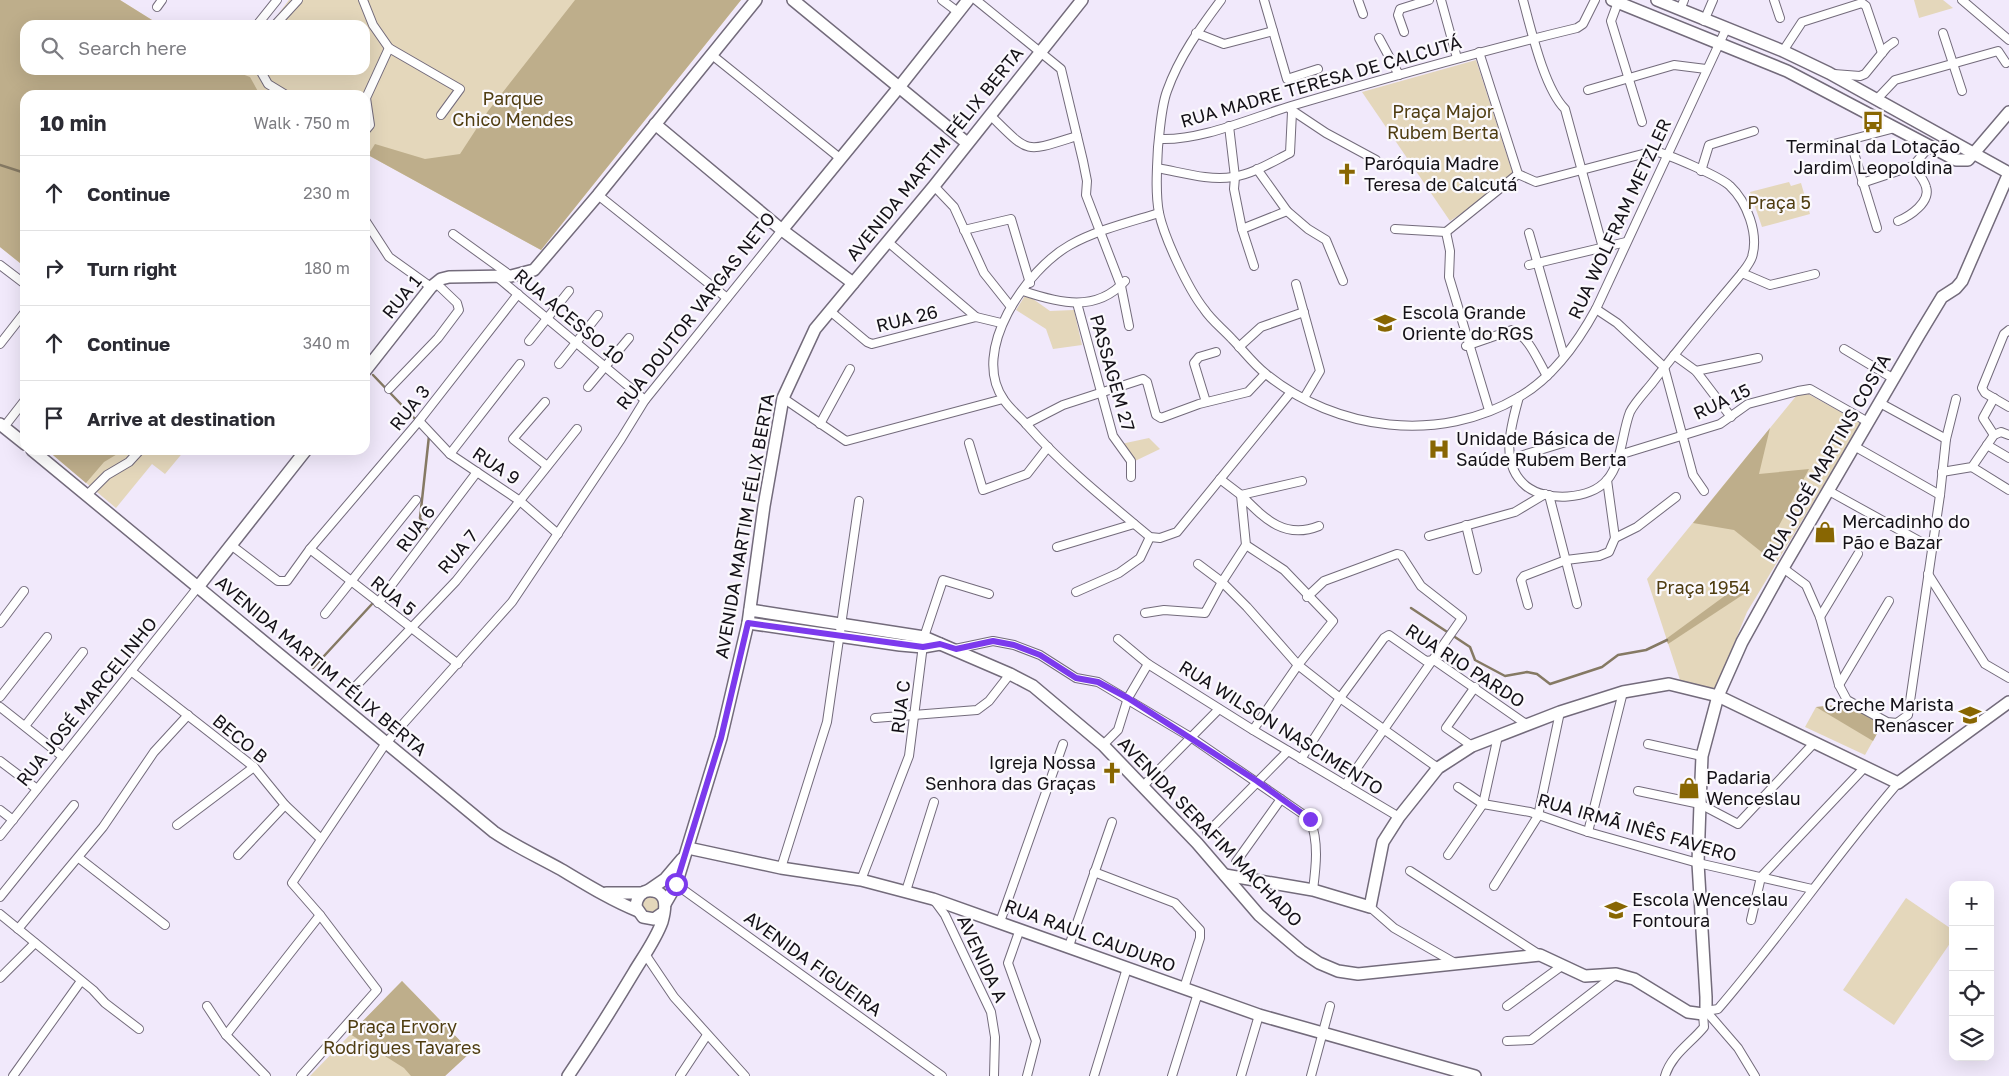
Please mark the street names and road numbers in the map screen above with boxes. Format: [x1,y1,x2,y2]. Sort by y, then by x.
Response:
street label: RUA MADRE TERESA DE CALCUTÁ [1178,30,1464,132]
street label: AVENIDA MARTIM FÉLIX BERTA [841,42,1027,265]
street label: RUA WOLFRAM METZLER [1563,115,1675,322]
street label: RUA DOUTOR VARGAS NETO [611,207,779,414]
street label: RUA ACESSO 10 [510,264,629,369]
street label: RUA 1 [377,270,426,323]
street label: RUA 26 [874,300,940,336]
street label: PASSAGEM 27 [1086,312,1140,434]
street label: RUA JOSÉ MARTINS COSTA [1758,350,1895,565]
street label: RUA 15 [1690,378,1754,424]
street label: RUA 3 [384,380,434,434]
street label: AVENIDA MARTIM FÉLIX BERTA [710,392,778,660]
street label: RUA 9 [469,441,524,489]
street label: RUA 6 [391,501,439,556]
street label: RUA 7 [432,525,482,578]
street label: AVENIDA MARTIM FÉLIX BERTA [212,570,432,760]
street label: RUA 5 [367,570,421,620]
street label: RUA JOSÉ MARCELINHO [11,612,161,790]
street label: RUA RIO PARDO [1402,618,1529,712]
street label: RUA WILSON NASCIMENTO [1175,655,1388,799]
street label: RUA C [886,679,914,735]
street label: BECO B [209,709,273,768]
street label: AVENIDA SERAFIM MACHADO [1114,732,1307,931]
street label: RUA IRMÃ INÊS FAVERO [1535,788,1739,866]
street label: RUA RAUL CAUDURO [1002,894,1179,976]
street label: AVENIDA FIGUEIRA [740,906,887,1021]
street label: AVENIDA A [953,911,1013,1006]

